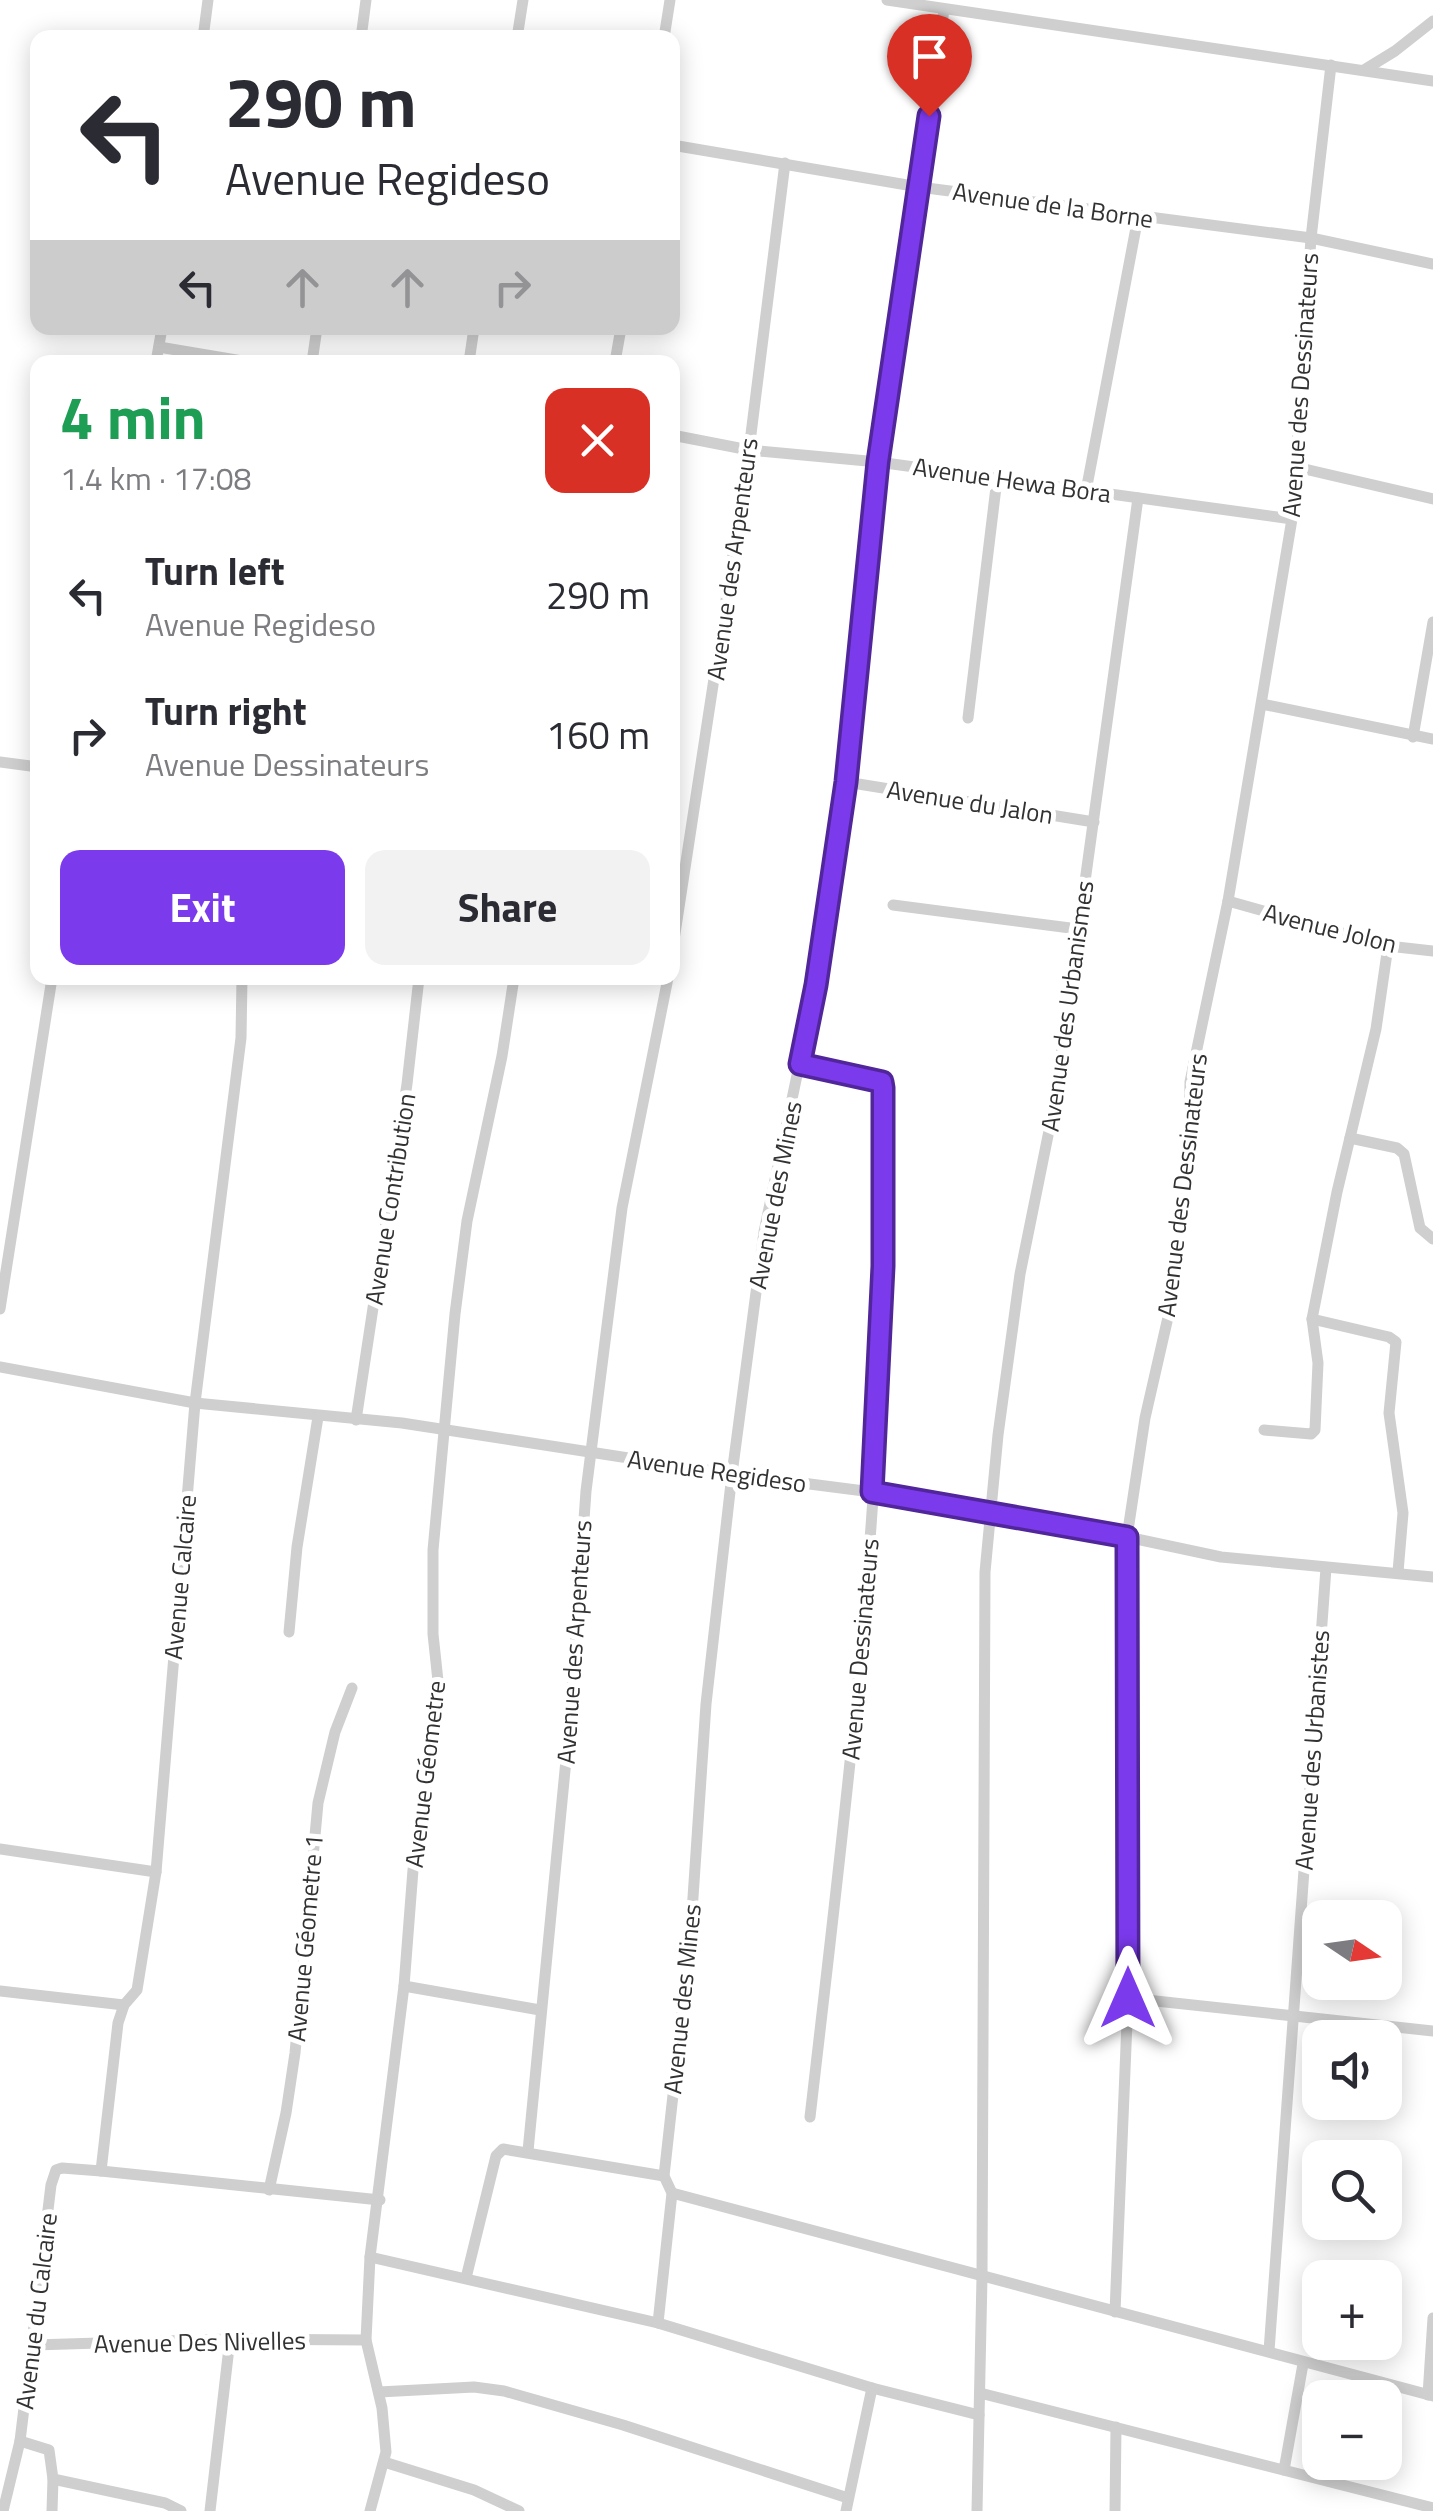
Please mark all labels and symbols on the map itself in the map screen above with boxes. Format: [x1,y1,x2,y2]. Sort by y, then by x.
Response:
pin [887,14,972,117]
street label: Avenue de la Borne [950,172,1156,238]
street label: Avenue des Dessinateurs [1272,251,1328,519]
street label: Avenue des Arpenteurs [696,435,768,683]
street label: Avenue Hewa Bora [910,447,1114,513]
street label: Avenue du Jalon [884,770,1056,834]
street label: Avenue des Urbanismes [1031,878,1103,1134]
street label: Avenue Jolon [1259,893,1401,963]
street label: Avenue des Dessinateurs [1147,1051,1217,1319]
street label: Avenue Contribution [355,1090,425,1308]
street label: Avenue des Mines [738,1098,812,1292]
street label: Avenue Regideso [625,1440,809,1502]
street label: Avenue Calcaire [154,1493,206,1661]
street label: Avenue des Arpenteurs [547,1519,601,1765]
street label: Avenue Dessinateurs [831,1537,889,1761]
street label: Avenue des Urbanistes [1285,1629,1339,1871]
street label: Avenue Géometre [395,1678,455,1870]
street label: Avenue Géometre 1 [277,1833,333,2043]
north arrow [1302,1900,1402,2000]
street label: Avenue des Mines [653,1902,711,2096]
position arrow [1076,1946,1180,2050]
street label: Avenue du Calcaire [5,2211,67,2411]
street label: Avenue Des Nivelles [94,2321,306,2363]

